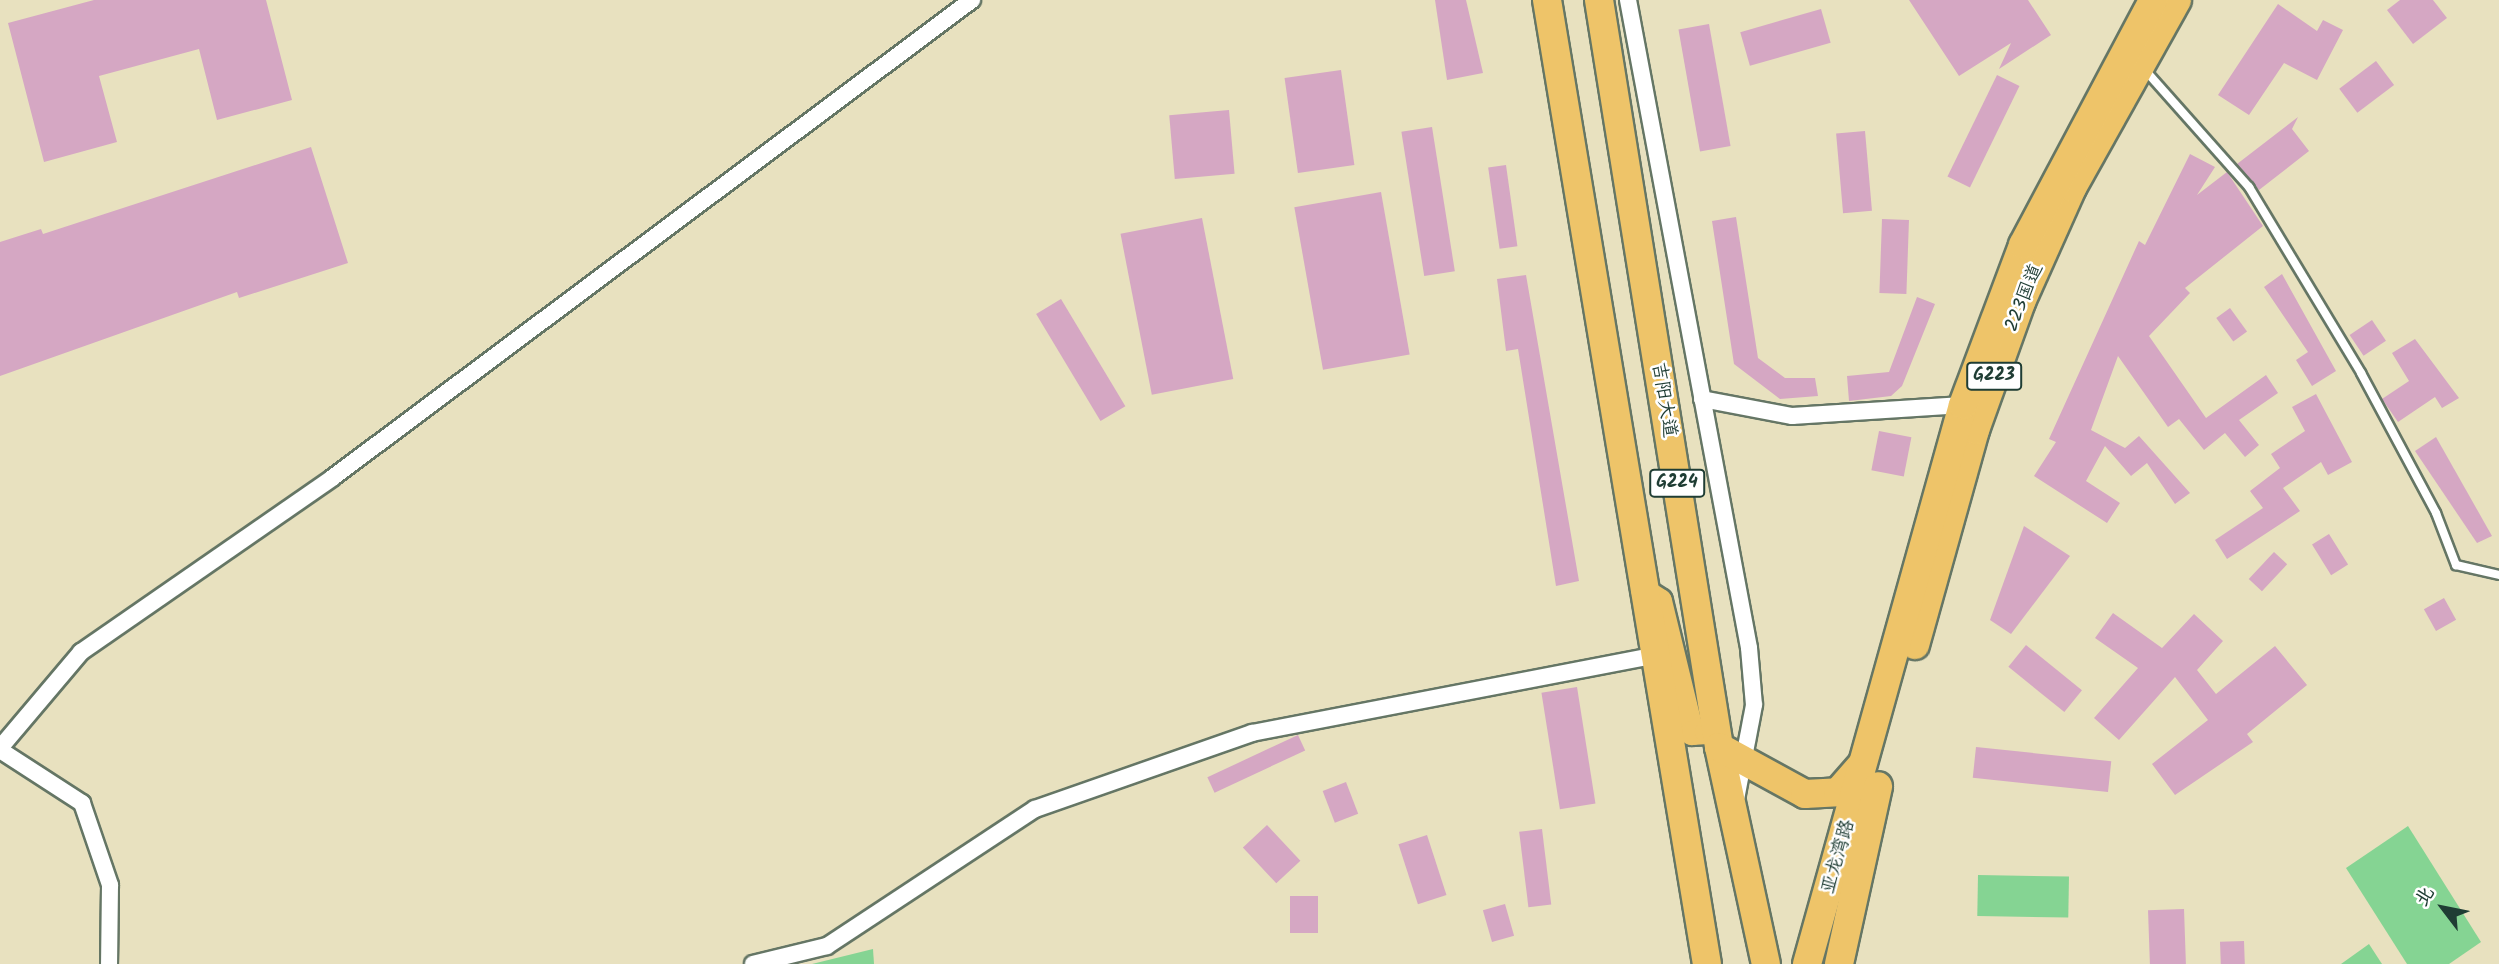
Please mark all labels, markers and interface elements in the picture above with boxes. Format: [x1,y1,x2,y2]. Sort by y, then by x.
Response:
street label: 223国道 [2001,261,2049,335]
street label: 吉阳大道 [1646,361,1680,439]
road number: G223 [1966,362,2022,390]
road number: G224 [1649,468,1705,498]
street label: 亚龙湾路 [1818,817,1860,897]
north arrow [2408,873,2478,943]
text: 北 [2407,881,2443,913]

